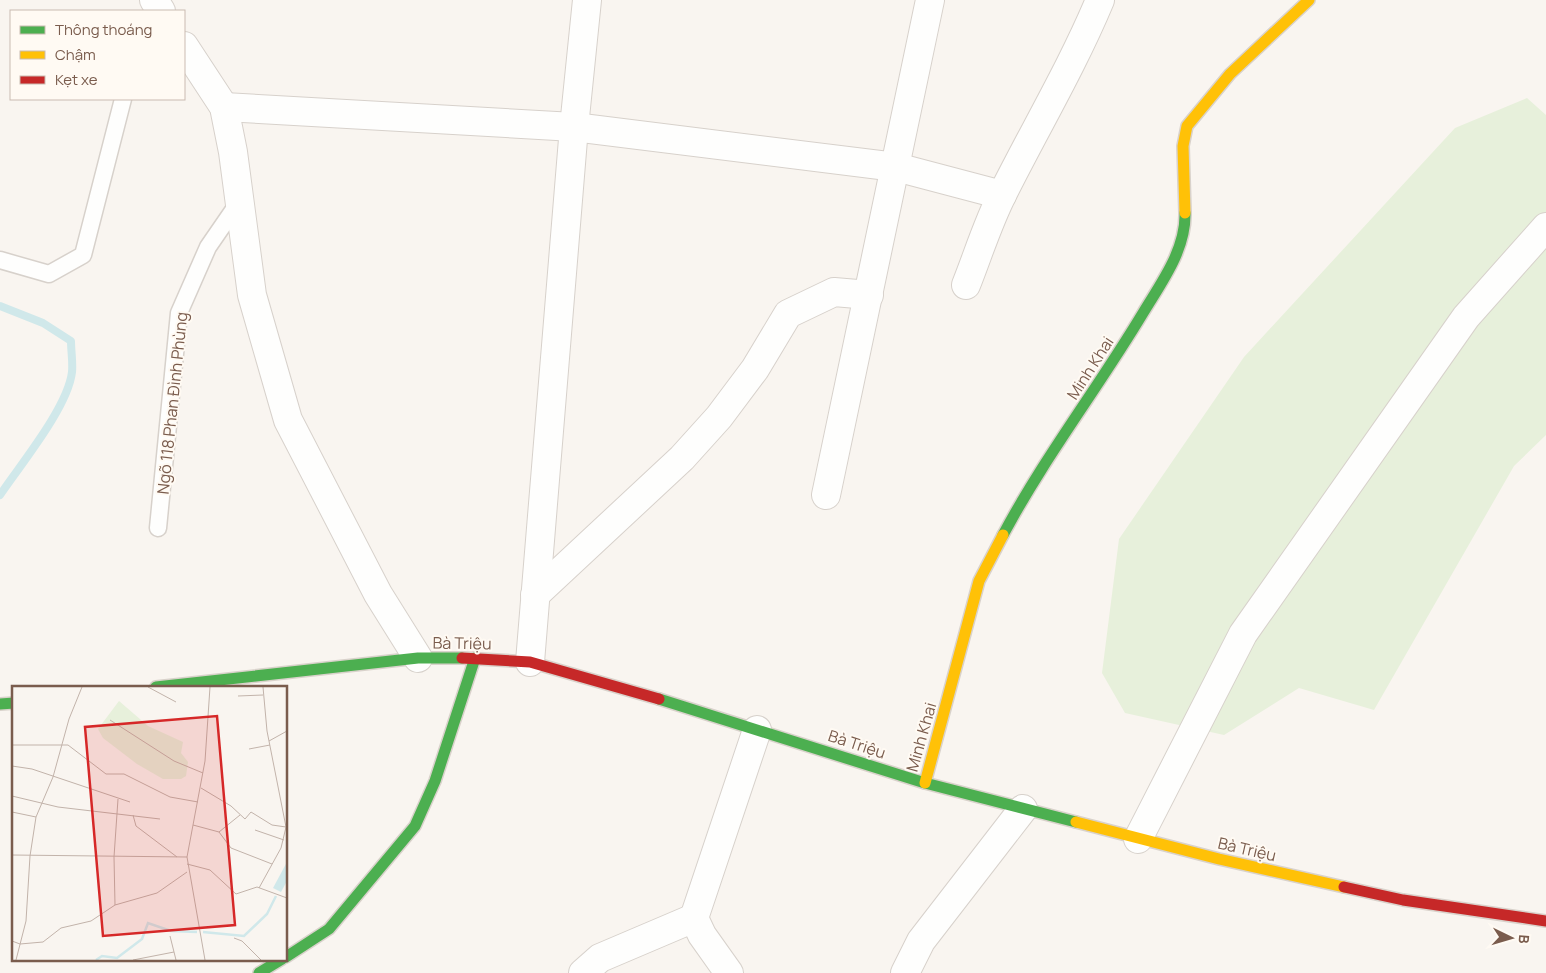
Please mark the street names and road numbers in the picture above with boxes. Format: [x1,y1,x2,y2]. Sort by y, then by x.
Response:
street label: Ngõ 118 Phan Đình Phùng [151,311,193,495]
street label: Minh Khai [1061,332,1119,404]
street label: Bà Triệu [432,631,492,655]
street label: Minh Khai [901,700,941,774]
street label: Bà Triệu [826,724,888,764]
street label: Bà Triệu [1216,832,1278,866]

